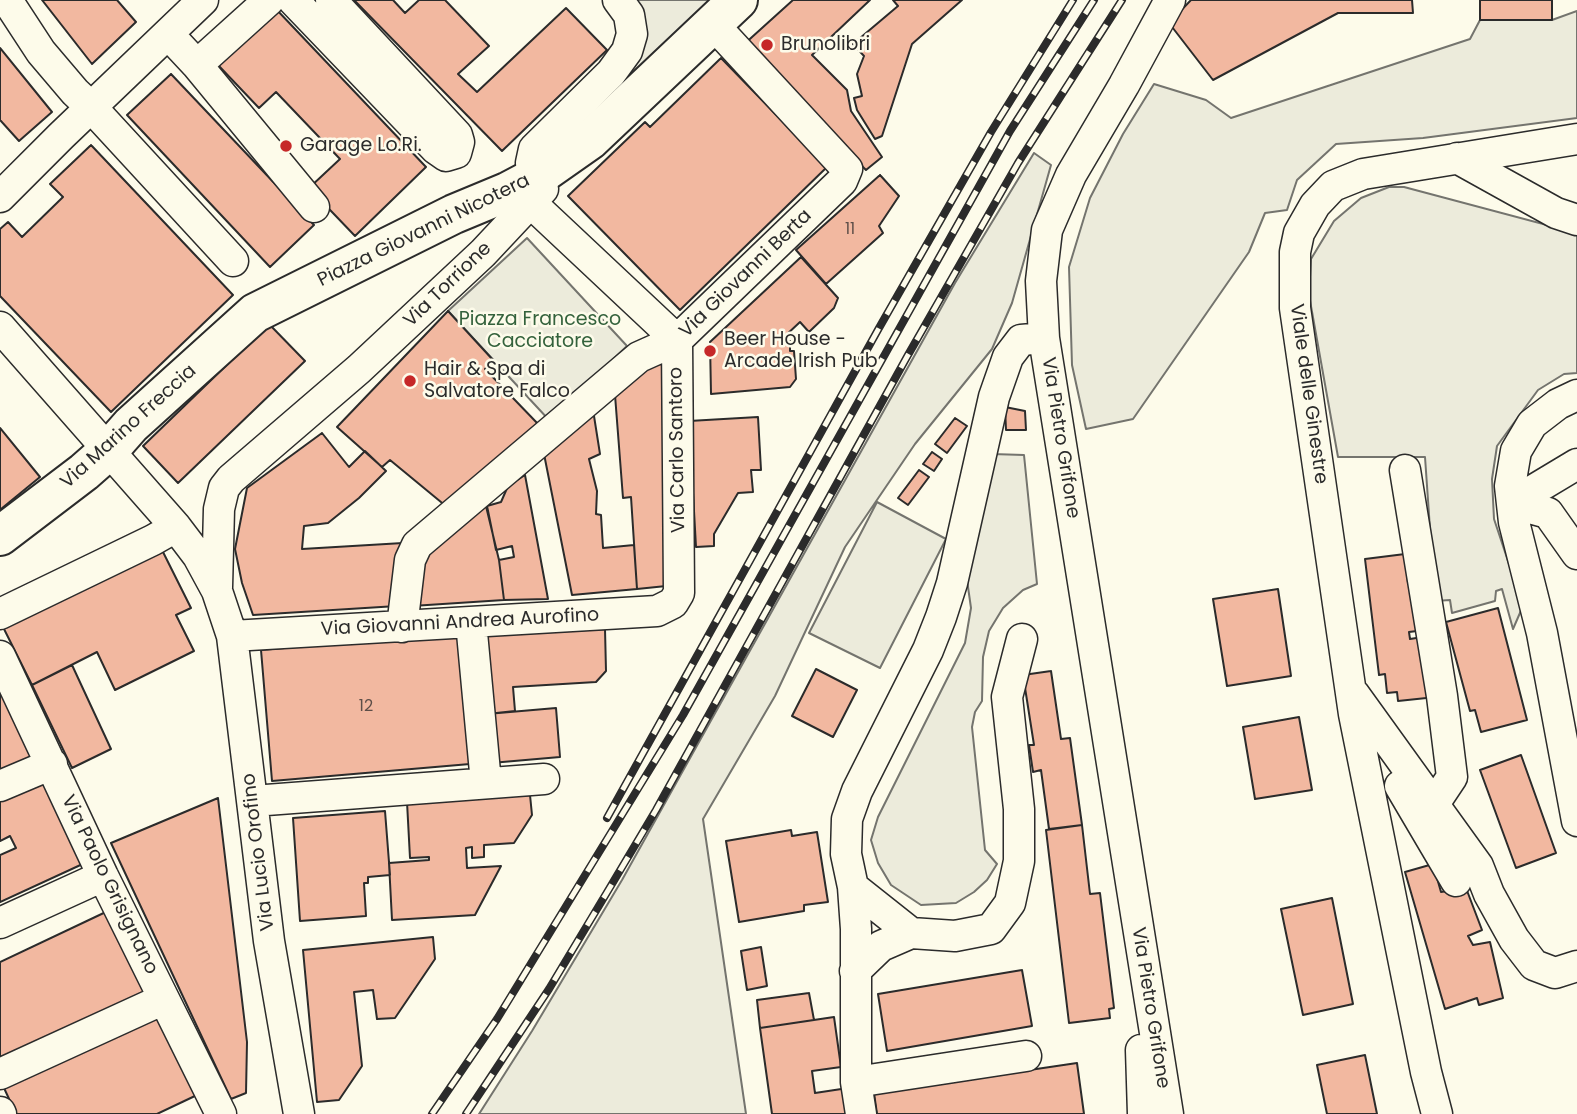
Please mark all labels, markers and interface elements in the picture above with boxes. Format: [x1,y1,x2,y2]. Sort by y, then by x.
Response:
place label: Brunolibri [781,34,870,56]
marker: Brunolibri [759,37,775,53]
place label: Garage Lo.Ri. [300,135,422,157]
marker: Garage Lo.Ri. [278,138,294,154]
street label: Piazza Giovanni Nicotera [314,170,534,292]
street label: Via Giovanni Berta [675,205,817,343]
house number: 11 [845,220,855,240]
street label: Via Torrione [400,238,496,332]
street label: Viale delle Ginestre [1284,302,1332,486]
park label: Piazza Francesco Cacciatore [459,309,621,353]
place label: Beer House - Arcade Irish Pub [724,329,878,373]
marker: Beer House - Arcade Irish Pub [702,343,718,359]
street label: Via Pietro Grifone [1036,356,1084,520]
place label: Hair & Spa di Salvatore Falco [424,359,570,403]
street label: Via Marino Freccia [56,360,202,494]
street label: Via Carlo Santoro [665,367,691,533]
marker: Hair & Spa di Salvatore Falco [402,373,418,389]
street label: Via Giovanni Andrea Aurofino [320,604,600,642]
house number: 12 [359,697,373,717]
street label: Via Lucio Orofino [238,772,280,932]
street label: Via Paolo Grisignano [56,792,162,978]
street label: Via Pietro Grifone [1126,926,1174,1090]

